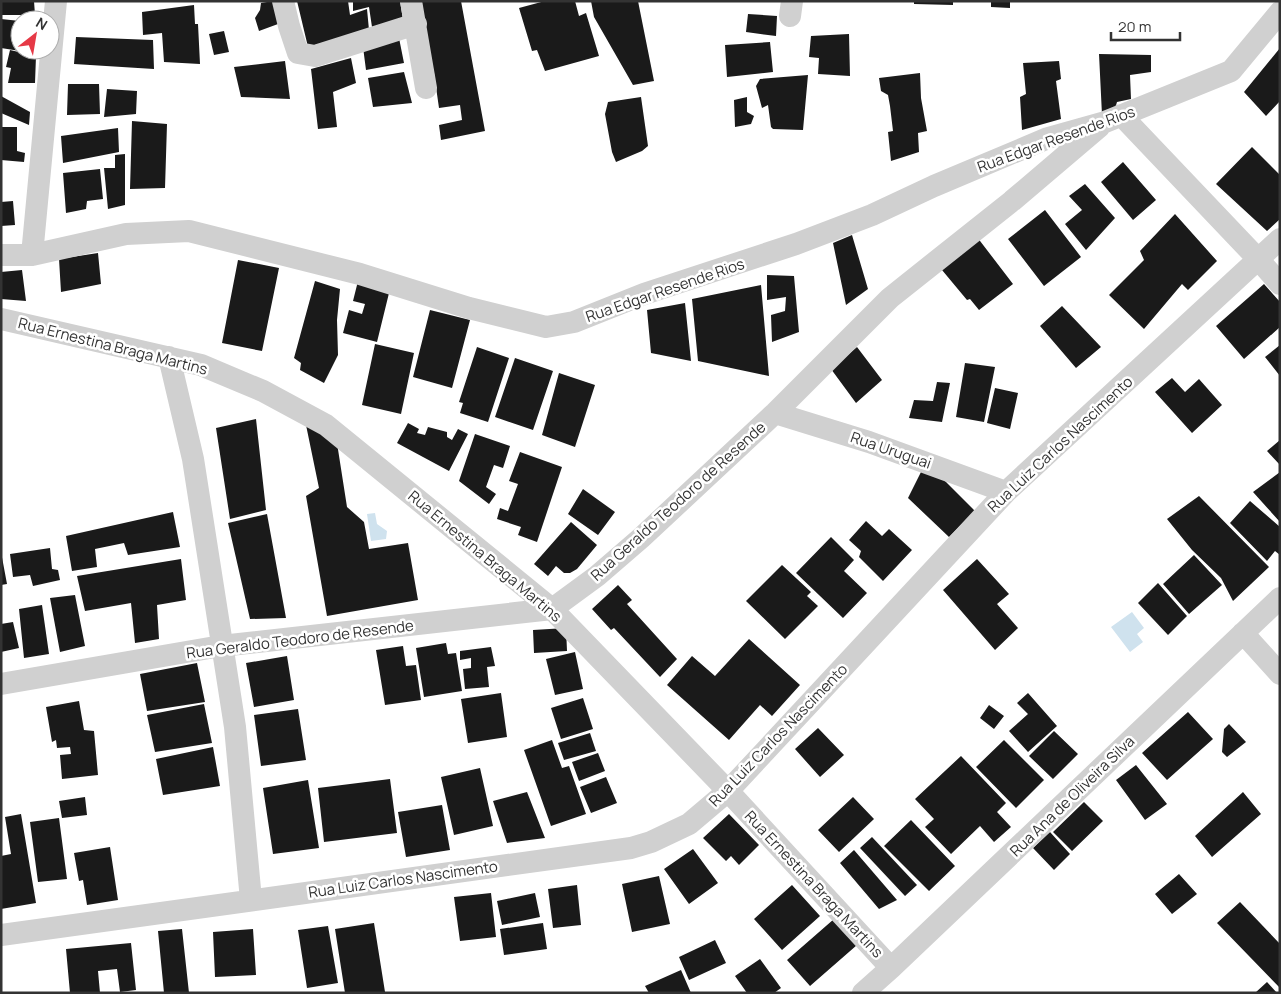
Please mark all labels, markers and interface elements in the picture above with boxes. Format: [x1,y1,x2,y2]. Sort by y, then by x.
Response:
north arrow [10,10,60,60]
scale bar [1111,10,1180,42]
text: N [33,13,51,34]
text: 20 m [1118,16,1151,37]
street label: Rua Edgar Resende Rios [974,101,1138,177]
street label: Rua Edgar Resende Rios [583,253,747,327]
street label: Rua Ernestina Braga Martins [16,312,210,380]
street label: Rua Luiz Carlos Nascimento [983,371,1137,517]
street label: Rua Geraldo Teodoro de Resende [586,416,770,585]
street label: Rua Uruguai [848,426,934,474]
street label: Rua Ernestina Braga Martins [404,485,566,627]
street label: Rua Geraldo Teodoro de Resende [185,615,415,663]
street label: Rua Luiz Carlos Nascimento [704,659,852,811]
street label: Rua Ana de Oliveira Silva [1005,731,1139,861]
street label: Rua Ernestina Braga Martins [740,806,888,962]
street label: Rua Luiz Carlos Nascimento [307,855,499,903]

